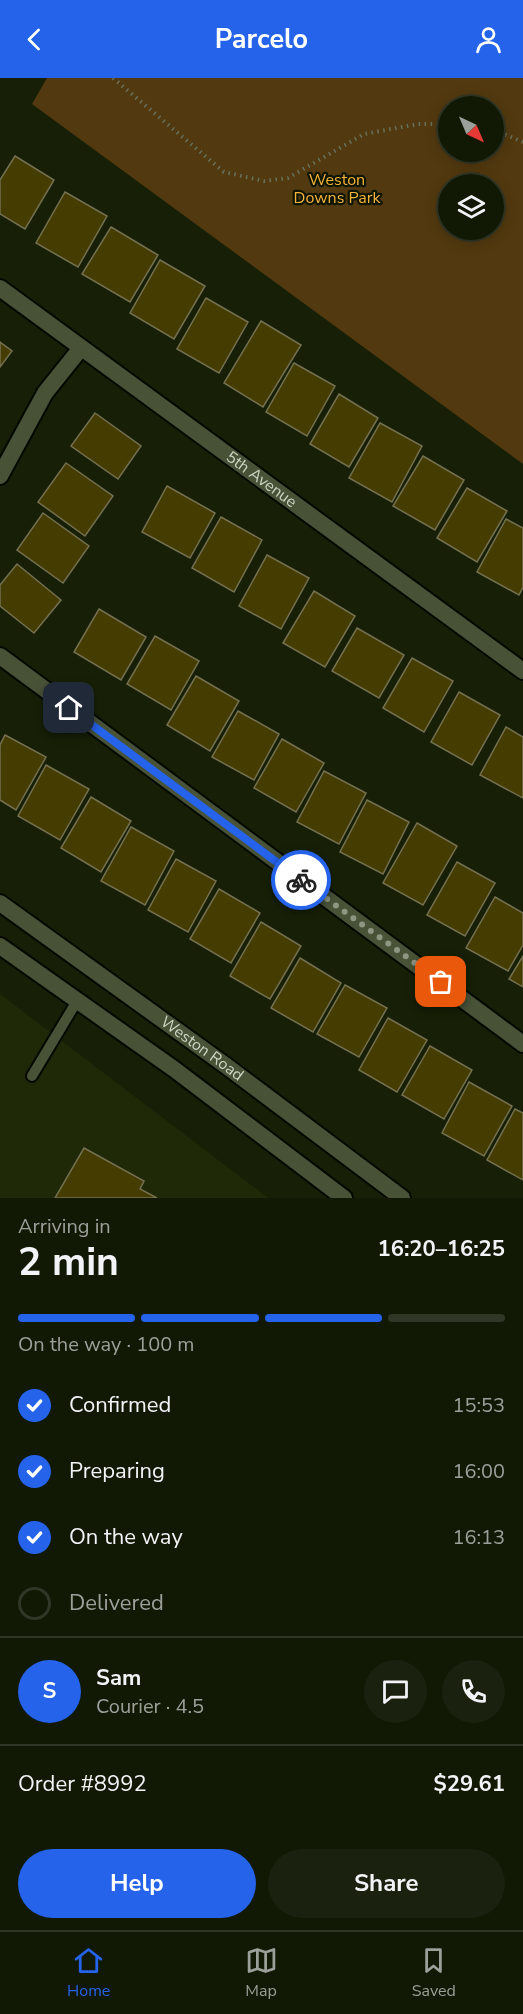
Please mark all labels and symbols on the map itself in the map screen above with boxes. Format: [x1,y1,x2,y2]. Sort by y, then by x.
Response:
north arrow [438,96,504,162]
park label: Weston Downs Park [294,169,381,209]
street label: 5th Avenue [221,446,301,513]
pin [43,682,94,733]
courier [271,850,331,910]
pin [415,956,466,1007]
street label: Weston Road [156,1011,248,1086]

